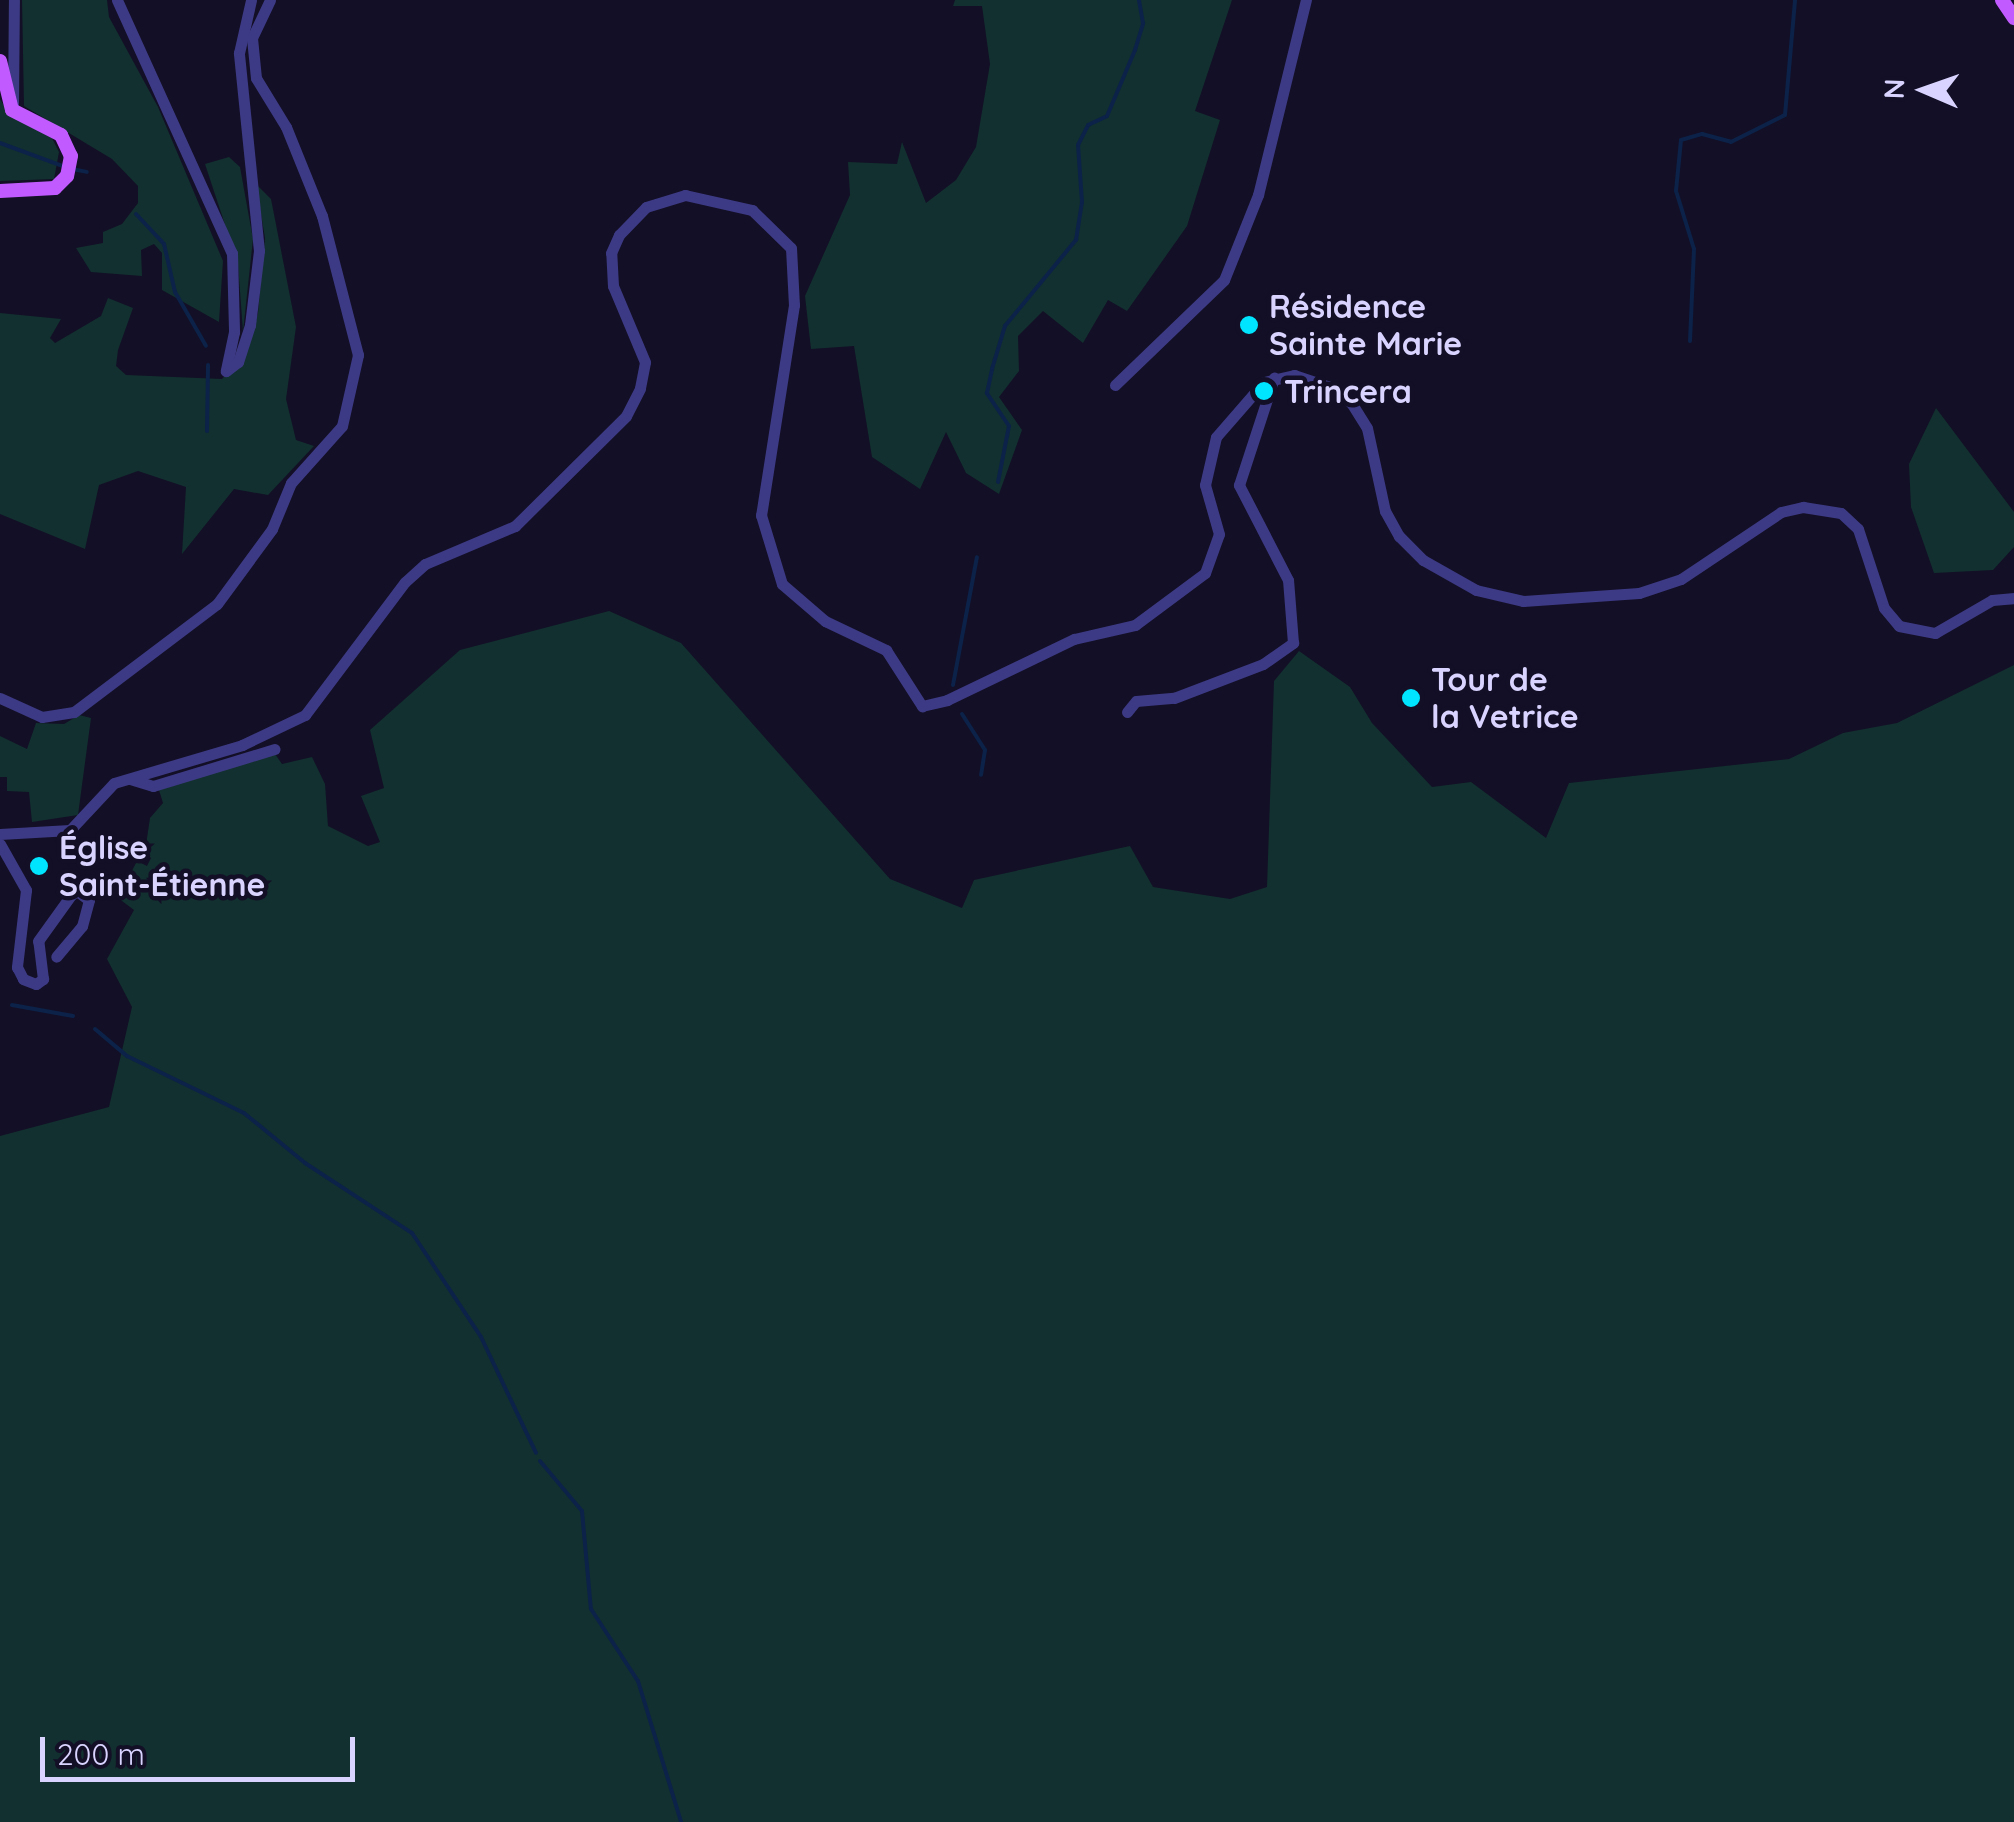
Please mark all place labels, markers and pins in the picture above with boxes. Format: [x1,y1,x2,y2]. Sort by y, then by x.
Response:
place label: Résidence Sainte Marie [1269,288,1462,363]
marker: Résidence Sainte Marie [1238,314,1260,336]
place label: Trincera [1284,372,1412,410]
marker: Trincera [1253,380,1275,402]
place label: Tour de la Vetrice [1431,661,1579,736]
marker: Tour de la Vetrice [1400,687,1422,709]
place label: Église Saint-Étienne [59,829,265,904]
marker: Église Saint-Étienne [28,855,50,877]

